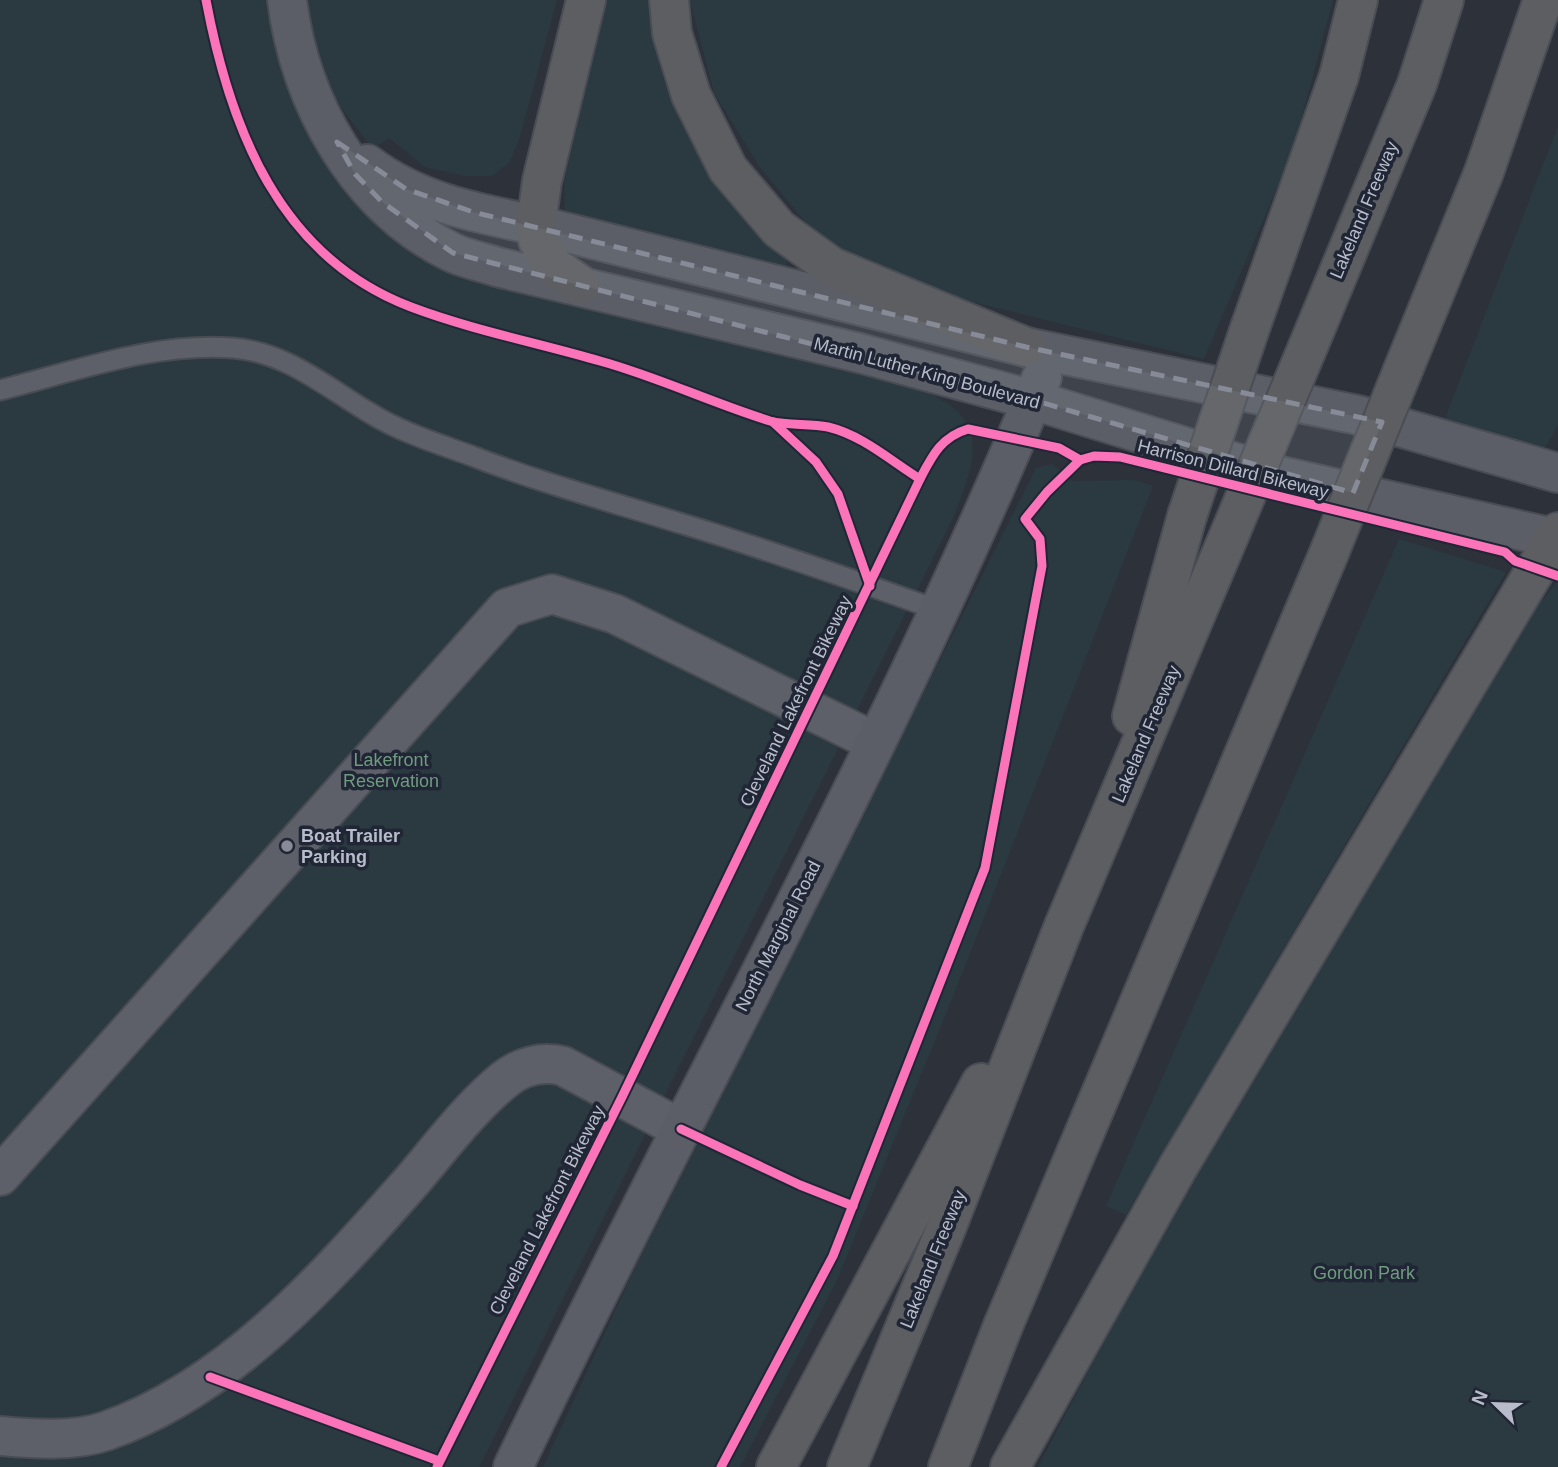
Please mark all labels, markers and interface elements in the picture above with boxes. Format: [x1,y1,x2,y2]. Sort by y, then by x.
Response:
street label: Lakeland Freeway [1326,138,1402,282]
street label: Martin Luther King Boulevard [812,333,1042,413]
street label: Harrison Dillard Bikeway [1135,436,1331,502]
street label: Cleveland Lakefront Bikeway [736,592,856,810]
street label: Lakeland Freeway [1108,662,1184,806]
park label: Lakefront Reservation [343,750,439,791]
place label: Boat Trailer Parking [301,826,400,867]
marker: Boat Trailer Parking [279,838,295,854]
street label: North Marginal Road [731,857,825,1015]
street label: Cleveland Lakefront Bikeway [485,1102,609,1318]
street label: Lakeland Freeway [896,1187,970,1331]
park label: Gordon Park [1313,1263,1416,1283]
north arrow [1460,1369,1530,1439]
text: N [1467,1387,1492,1408]

